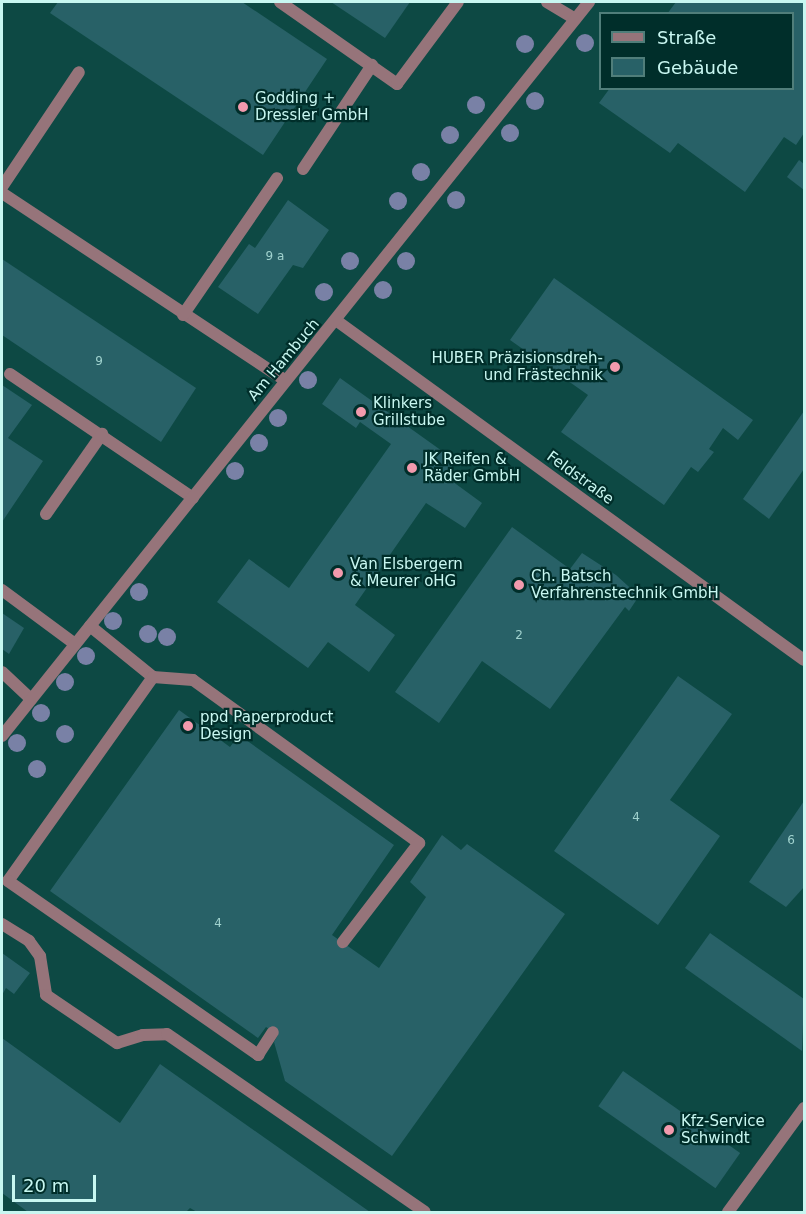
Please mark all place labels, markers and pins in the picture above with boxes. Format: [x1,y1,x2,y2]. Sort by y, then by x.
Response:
place label: Godding + Dressler GmbH [255,89,369,124]
marker: Godding + Dressler GmbH [236,100,250,114]
place label: HUBER Präzisionsdreh- und Frästechnik [432,349,603,384]
marker: HUBER Präzisionsdreh- und Frästechnik [608,360,622,374]
place label: Klinkers Grillstube [373,394,445,429]
marker: Klinkers Grillstube [354,405,368,419]
place label: JK Reifen & Räder GmbH [424,450,520,485]
marker: JK Reifen & Räder GmbH [405,461,419,475]
place label: Van Elsbergern & Meurer oHG [350,555,463,590]
marker: Van Elsbergern & Meurer oHG [331,566,345,580]
place label: Ch. Batsch Verfahrenstechnik GmbH [531,567,719,602]
marker: Ch. Batsch Verfahrenstechnik GmbH [512,578,526,592]
place label: ppd Paperproduct Design [200,708,334,743]
marker: ppd Paperproduct Design [181,719,195,733]
place label: Kfz-Service Schwindt [681,1112,765,1147]
marker: Kfz-Service Schwindt [662,1123,676,1137]

